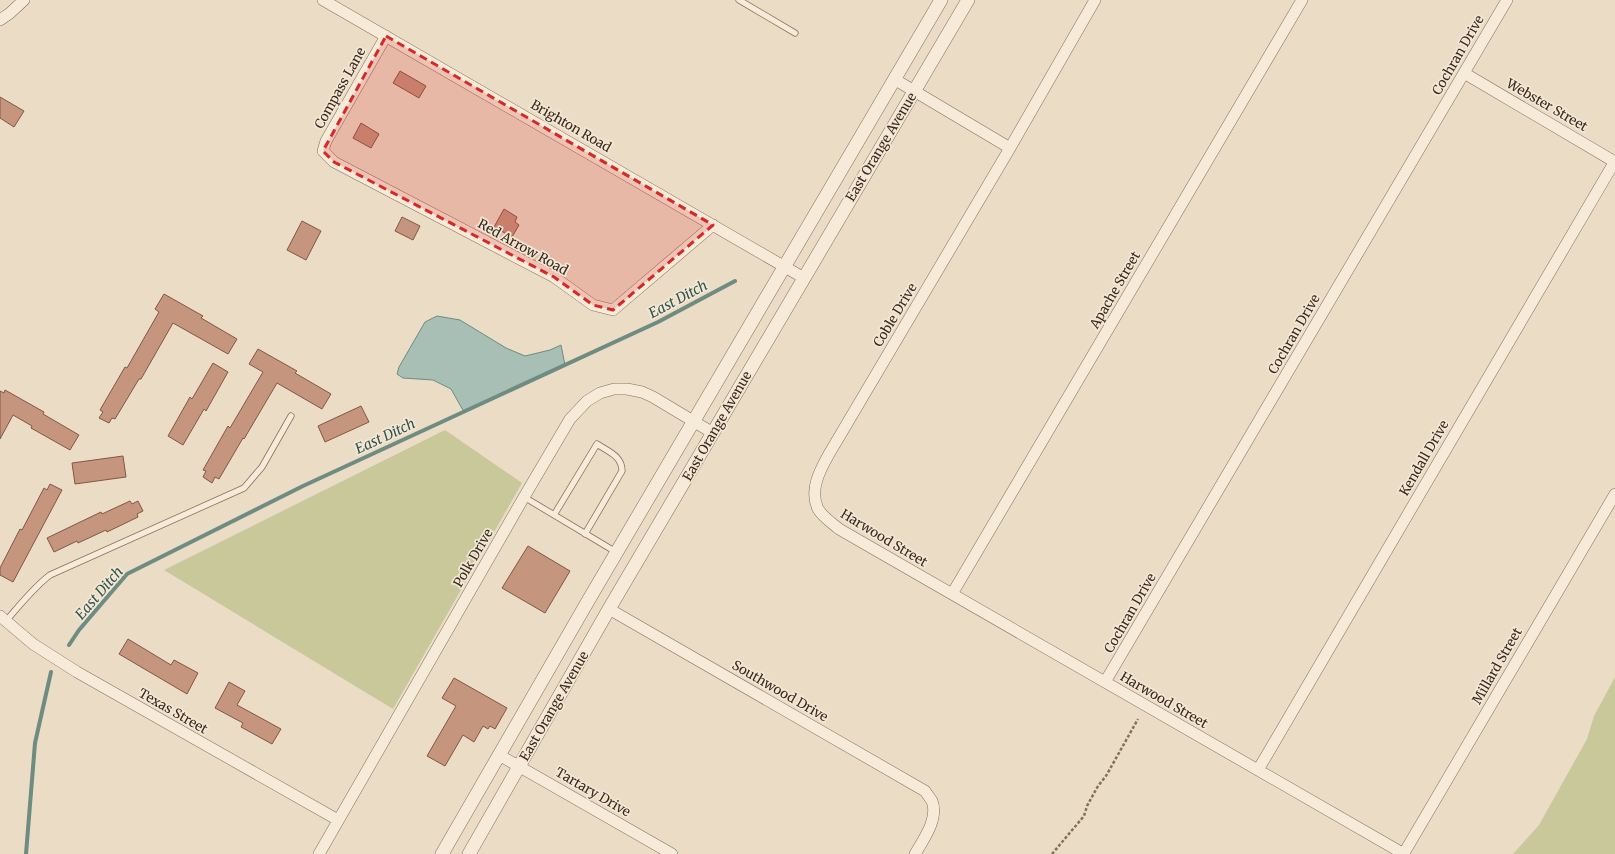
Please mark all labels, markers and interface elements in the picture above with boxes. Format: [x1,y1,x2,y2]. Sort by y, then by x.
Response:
street label: Cochran Drive [1428,12,1488,98]
street label: Compass Lane [311,44,369,132]
street label: Webster Street [1502,74,1591,135]
street label: East Orange Avenue [842,89,920,205]
street label: Brighton Road [528,96,615,156]
street label: Red Arrow Road [475,215,571,279]
street label: Apache Street [1086,248,1144,332]
water label: East Ditch [645,276,711,322]
street label: Coble Drive [869,280,921,350]
street label: Cochran Drive [1264,291,1324,377]
street label: East Orange Avenue [679,368,755,484]
water label: East Ditch [352,414,418,458]
street label: Kendall Drive [1396,417,1453,499]
street label: Harwood Street [837,505,931,571]
street label: Polk Drive [449,526,497,590]
water label: East Ditch [71,563,127,623]
street label: Cochran Drive [1100,570,1160,656]
street label: Millard Street [1468,625,1526,707]
street label: East Orange Avenue [516,648,592,764]
street label: Southwood Drive [729,657,831,726]
street label: Harwood Street [1117,668,1211,732]
street label: Texas Street [135,684,211,738]
street label: Tartary Drive [552,764,634,821]

